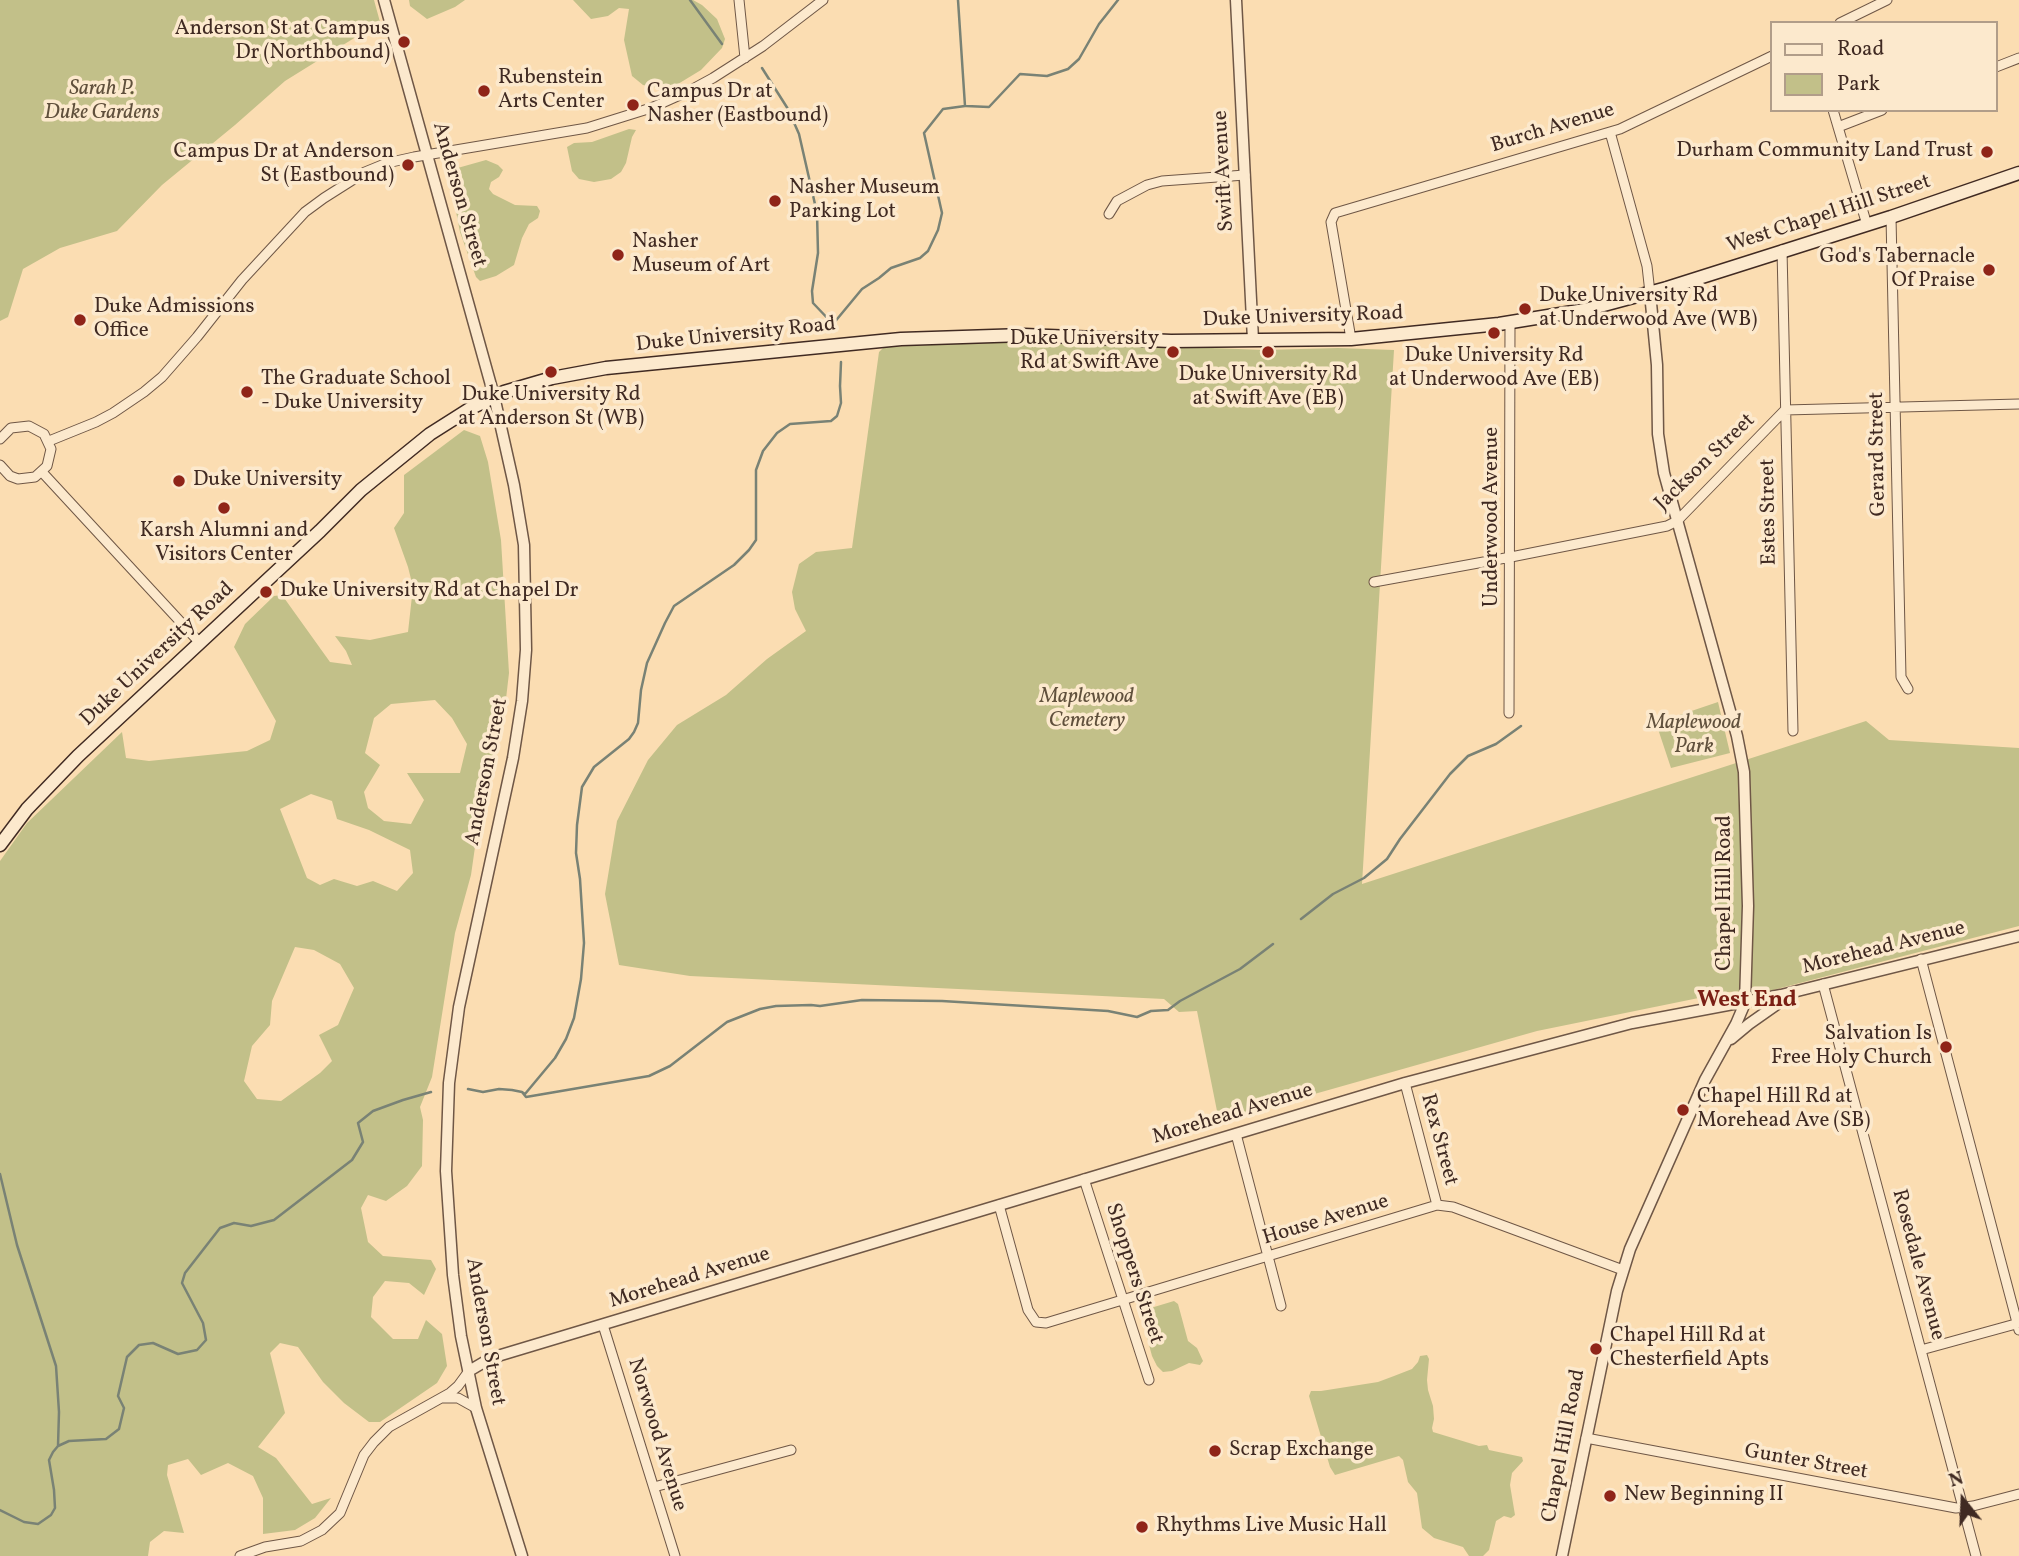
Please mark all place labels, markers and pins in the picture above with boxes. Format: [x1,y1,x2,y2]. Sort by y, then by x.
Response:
place label: Anderson St at Campus Dr (Northbound) [175,17,390,67]
marker: Anderson St at Campus Dr (Northbound) [396,34,412,50]
place label: Rubenstein Arts Center [498,66,604,116]
place label: Campus Dr at Nasher (Eastbound) [647,80,828,130]
marker: Rubenstein Arts Center [476,83,492,99]
marker: Campus Dr at Nasher (Eastbound) [625,97,641,113]
place label: Durham Community Land Trust [1676,139,1973,165]
place label: Campus Dr at Anderson St (Eastbound) [174,140,394,190]
marker: Durham Community Land Trust [1979,144,1995,160]
marker: Campus Dr at Anderson St (Eastbound) [400,157,416,173]
place label: Nasher Museum Parking Lot [789,176,940,226]
marker: Nasher Museum Parking Lot [767,193,783,209]
place label: Nasher Museum of Art [632,230,770,280]
place label: God's Tabernacle Of Praise [1819,245,1975,295]
marker: Nasher Museum of Art [610,247,626,263]
marker: God's Tabernacle Of Praise [1981,262,1997,278]
place label: Duke University Rd at Underwood Ave (WB) [1539,284,1757,334]
place label: Duke Admissions Office [94,295,255,345]
marker: Duke University Rd at Underwood Ave (WB) [1517,301,1533,317]
marker: Duke Admissions Office [72,312,88,328]
marker: Duke University Rd at Underwood Ave (EB) [1486,325,1502,341]
place label: Duke University Rd at Swift Ave [1010,327,1159,377]
marker: Duke University Rd at Swift Ave [1165,344,1181,360]
marker: Duke University Rd at Swift Ave (EB) [1260,344,1276,360]
place label: Duke University Rd at Underwood Ave (EB) [1389,344,1599,394]
place label: Duke University Rd at Swift Ave (EB) [1178,363,1358,413]
marker: Duke University Rd at Anderson St (WB) [543,364,559,380]
place label: The Graduate School - Duke University [261,367,451,417]
place label: Duke University Rd at Anderson St (WB) [458,383,644,433]
marker: The Graduate School - Duke University [239,384,255,400]
place label: Duke University [193,468,342,494]
marker: Duke University [171,473,187,489]
marker: Karsh Alumni and Visitors Center [216,500,232,516]
place label: Karsh Alumni and Visitors Center [140,519,308,569]
place label: Duke University Rd at Chapel Dr [280,579,578,605]
marker: Duke University Rd at Chapel Dr [258,584,274,600]
place label: Salvation Is Free Holy Church [1771,1022,1932,1072]
marker: Salvation Is Free Holy Church [1938,1039,1954,1055]
place label: Chapel Hill Rd at Morehead Ave (SB) [1697,1085,1870,1135]
marker: Chapel Hill Rd at Morehead Ave (SB) [1675,1102,1691,1118]
place label: Chapel Hill Rd at Chesterfield Apts [1610,1324,1769,1374]
marker: Chapel Hill Rd at Chesterfield Apts [1588,1341,1604,1357]
place label: Scrap Exchange [1229,1438,1374,1464]
marker: Scrap Exchange [1207,1443,1223,1459]
place label: New Beginning II [1624,1483,1784,1509]
marker: New Beginning II [1602,1488,1618,1504]
place label: Rhythms Live Music Hall [1156,1514,1387,1540]
marker: Rhythms Live Music Hall [1134,1519,1150,1535]

